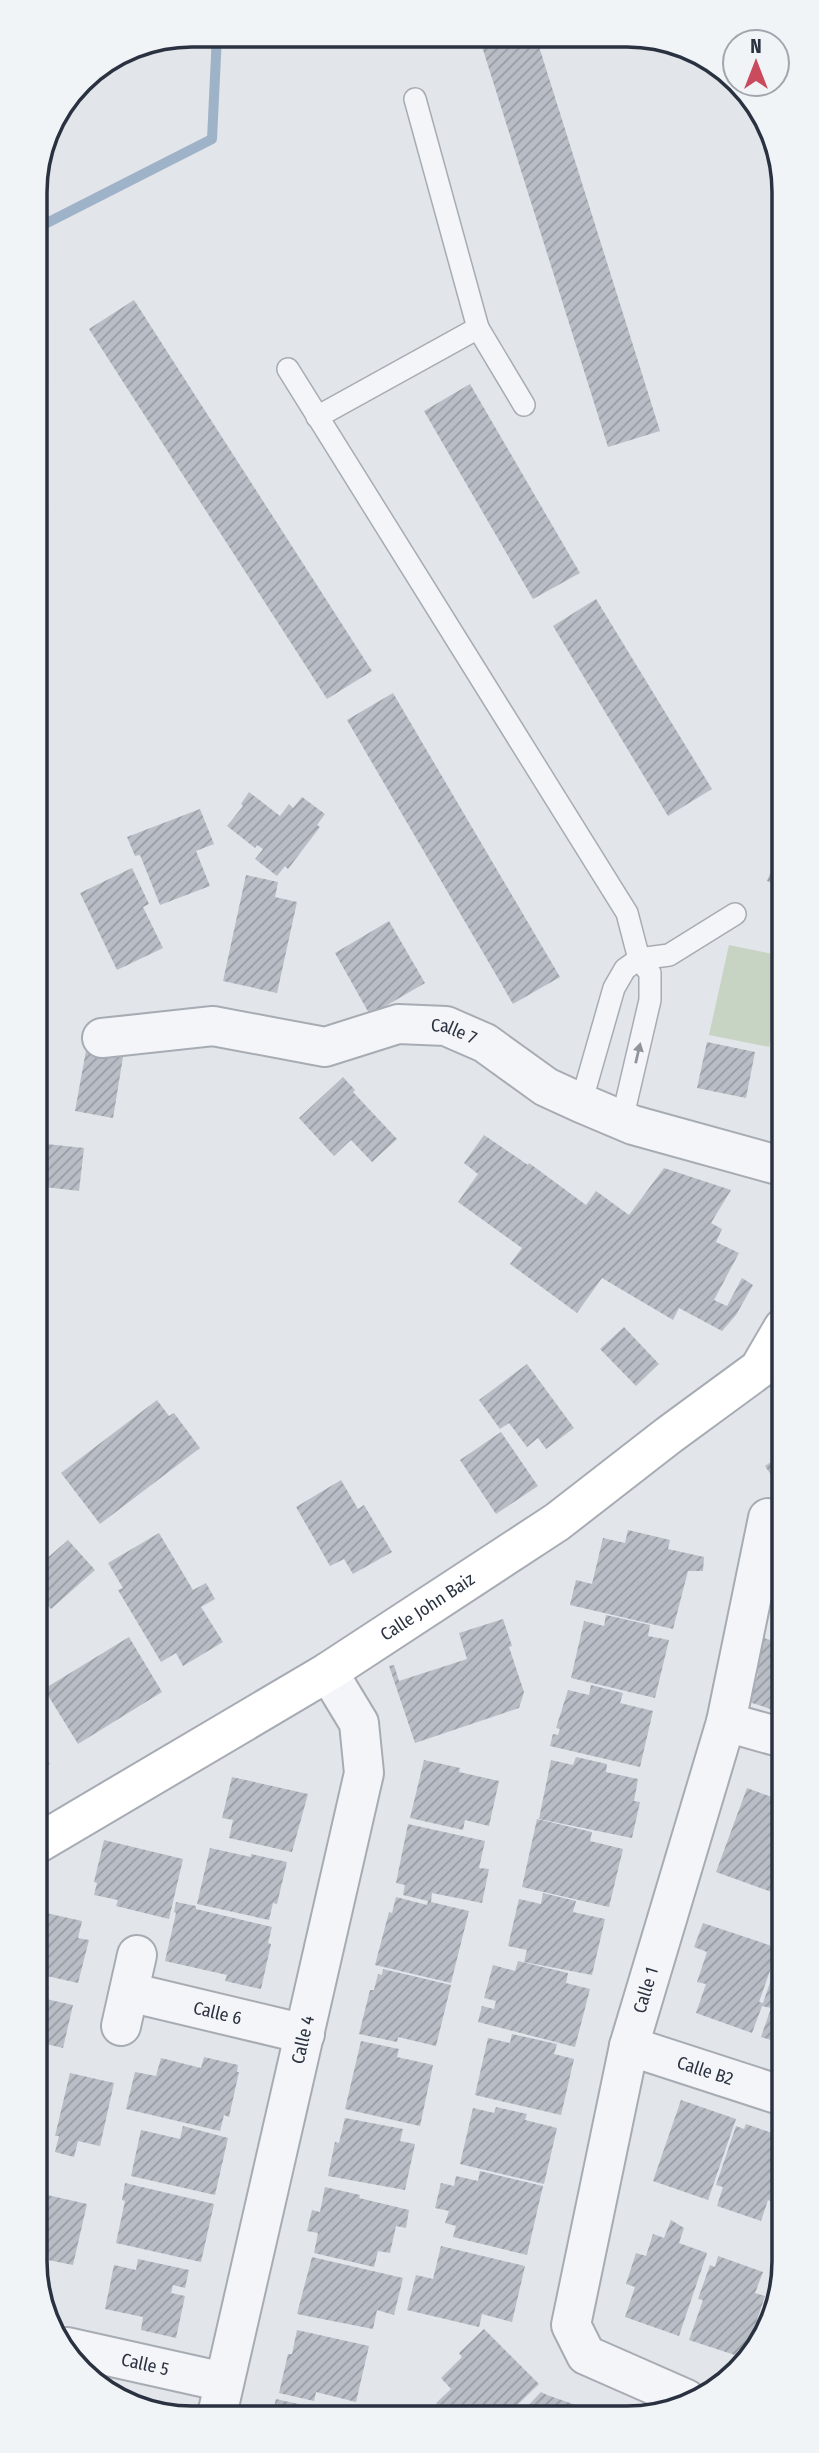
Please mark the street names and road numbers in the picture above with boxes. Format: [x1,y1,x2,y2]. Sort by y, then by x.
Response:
street label: Calle 7 [431,1014,480,1049]
street label: Calle John Baiz [376,1568,479,1646]
street label: Calle 1 [628,1964,663,2016]
street label: Calle 6 [191,1997,244,2030]
street label: Calle 4 [287,2013,319,2066]
street label: Calle B2 [674,2051,736,2090]
street label: Calle 5 [119,2348,171,2380]

